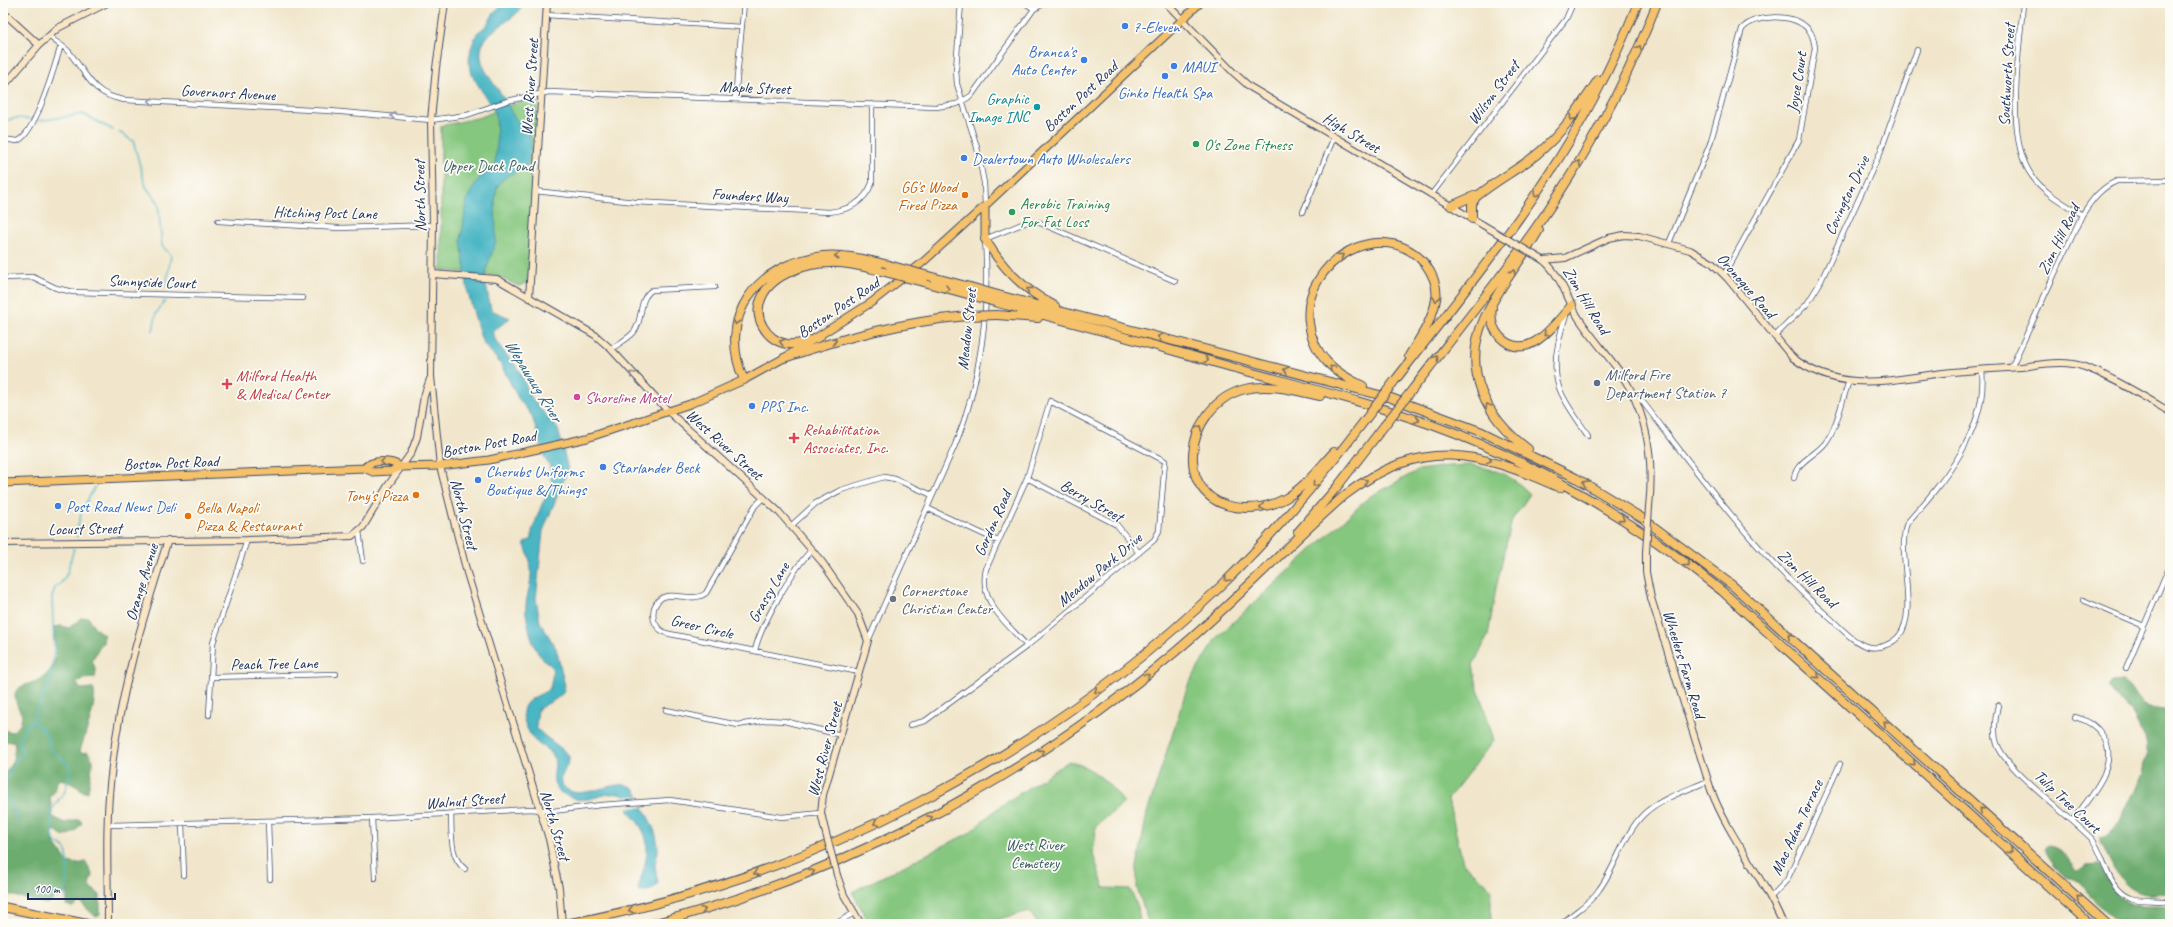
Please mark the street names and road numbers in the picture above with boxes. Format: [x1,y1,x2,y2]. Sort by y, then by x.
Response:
street label: Southworth Street [1994,21,2020,127]
street label: West River Street [517,36,543,136]
street label: Joyce Court [1782,49,1812,115]
street label: Boston Post Road [1039,55,1124,136]
street label: Wilson Street [1463,55,1526,128]
street label: Maple Street [719,77,792,99]
street label: Governors Avenue [180,81,277,106]
street label: High Street [1319,108,1385,159]
street label: Covington Drive [1820,151,1875,238]
street label: North Street [409,157,431,232]
street label: Founders Way [711,184,790,208]
street label: Zion Hill Road [2033,199,2086,278]
street label: Hitching Post Lane [273,202,379,224]
street label: Oronoque Road [1712,249,1782,325]
street label: Zion Hill Road [1558,263,1616,340]
street label: Sunnyside Court [108,270,198,294]
street label: Boston Post Road [794,271,886,343]
street label: Meadow Street [953,286,981,371]
street label: West River Street [682,405,768,486]
street label: Boston Post Road [441,425,540,462]
street label: Boston Post Road [123,451,222,475]
street label: Berry Street [1057,475,1129,528]
street label: North Street [446,477,483,554]
street label: Gordon Road [970,485,1017,559]
street label: Locust Street [48,518,125,540]
street label: Meadow Park Drive [1053,527,1148,611]
street label: Orange Avenue [121,540,164,623]
street label: Zion Hill Road [1773,545,1843,614]
street label: Grassy Lane [744,557,795,626]
street label: Wheelers Farm Road [1658,608,1711,723]
street label: Greer Circle [669,610,737,644]
street label: Peach Tree Lane [230,653,320,675]
street label: West River Street [803,698,848,799]
street label: Tulip Tree Court [2030,766,2106,839]
street label: Mac Adam Terrace [1766,775,1828,878]
street label: Walnut Street [425,788,508,814]
street label: North Street [536,788,575,865]

